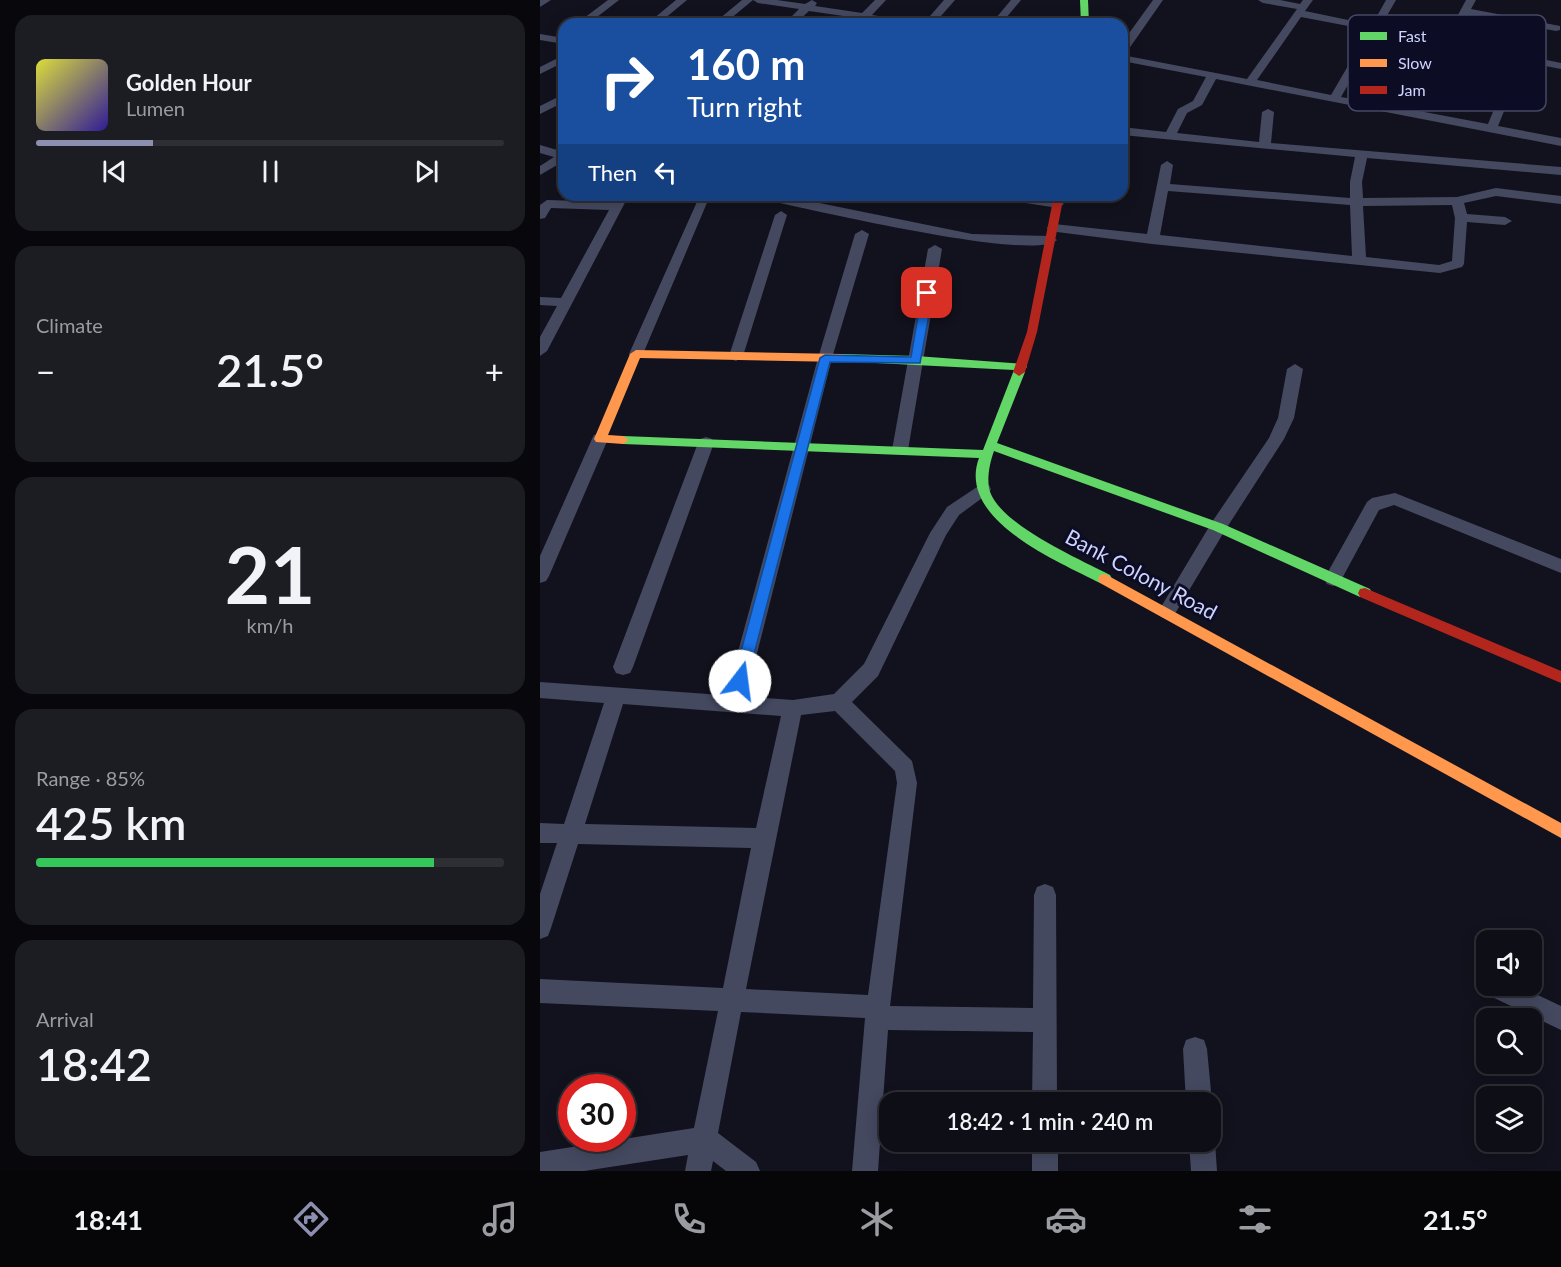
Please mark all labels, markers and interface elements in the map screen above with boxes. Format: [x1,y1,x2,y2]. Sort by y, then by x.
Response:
legend [1348,15,1546,111]
text: Fast [1398,26,1427,45]
text: 160 m [687,39,805,89]
icon: right [588,42,666,120]
text: Slow [1398,53,1432,72]
text: Golden Hour [126,69,252,96]
text: Jam [1398,80,1426,99]
text: Turn right [687,90,802,123]
text: Lumen [126,96,185,120]
icon: previous [98,155,131,188]
icon: pause [254,155,287,188]
icon: next [410,155,443,188]
icon: left [649,156,682,189]
text: Then [588,159,637,186]
pin [901,267,952,318]
icon: arrive [910,276,943,309]
text: Climate [36,313,103,337]
text: 21.5° [216,343,324,397]
text: − [36,351,55,391]
text: + [485,351,504,391]
street label: Bank Colony Road [1062,523,1222,624]
text: 21 [225,527,315,621]
text: km/h [247,613,293,637]
position arrow [708,649,772,713]
text: Range · 85% [36,766,145,790]
text: 425 km [36,796,186,850]
map controls [1476,930,1542,1152]
button: sound [1476,930,1542,996]
text: Arrival [36,1007,94,1031]
button: search [1476,1008,1542,1074]
text: 18:42 [36,1037,152,1091]
speed limit sign: 30 [558,1074,636,1152]
button: layers [1476,1086,1542,1152]
text: 18:42 · 1 min · 240 m [947,1108,1153,1135]
icon: directions [290,1198,332,1240]
icon: music [479,1198,521,1240]
icon: phone [668,1198,710,1240]
icon: climate [856,1198,898,1240]
icon: car [1045,1198,1087,1240]
icon: filters [1234,1198,1276,1240]
text: 18:41 [73,1203,143,1236]
text: 21.5° [1423,1203,1488,1236]

